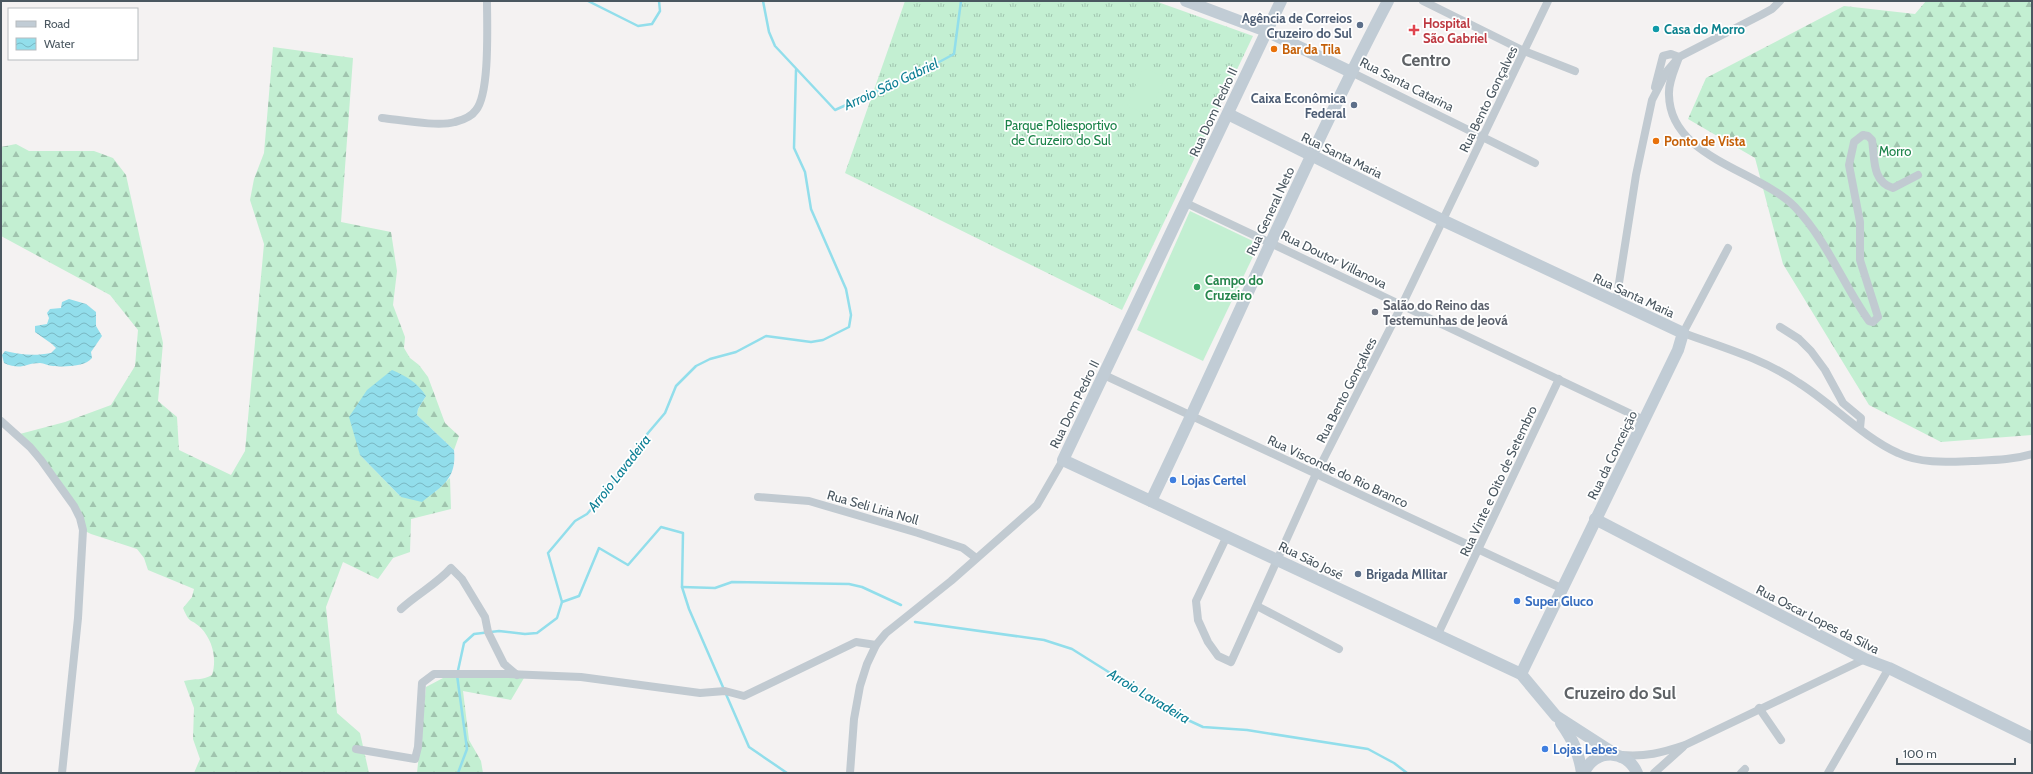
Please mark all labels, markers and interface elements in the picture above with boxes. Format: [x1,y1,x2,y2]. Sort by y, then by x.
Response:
legend [8,8,138,60]
place label: Agência de Correios Cruzeiro do Sul [1242,10,1353,41]
place label: Hospital São Gabriel [1423,15,1488,46]
text: Road [44,16,70,31]
marker: Agência de Correios Cruzeiro do Sul [1355,20,1365,30]
place label: Casa do Morro [1664,21,1746,37]
marker: Hospital São Gabriel [1408,24,1420,36]
marker: Casa do Morro [1651,24,1661,34]
text: Water [44,36,75,51]
place label: Bar da Tila [1282,41,1341,57]
street label: Rua Bento Gonçalves [1455,43,1521,155]
marker: Bar da Tila [1269,44,1279,54]
district label: Centro [1401,50,1451,70]
street label: Rua Santa Catarina [1357,53,1457,115]
water label: Arroio São Gabriel [840,54,942,114]
street label: Rua Dom Pedro II [1185,65,1241,159]
place label: Caixa Econômica Federal [1251,90,1347,121]
marker: Caixa Econômica Federal [1349,100,1359,110]
park label: Parque Poliesportivo de Cruzeiro do Sul [1005,117,1117,148]
street label: Rua Santa Maria [1299,129,1386,182]
place label: Ponto de Vista [1664,133,1746,149]
marker: Ponto de Vista [1651,136,1661,146]
park label: Morro [1879,143,1911,159]
street label: Rua General Neto [1242,164,1298,258]
street label: Rua Doutor Villanova [1278,226,1390,292]
street label: Rua Santa Maria [1591,269,1678,321]
place label: Campo do Cruzeiro [1205,272,1264,303]
marker: Campo do Cruzeiro [1192,282,1202,292]
place label: Salão do Reino das Testemunhas de Jeová [1383,297,1508,328]
marker: Salão do Reino das Testemunhas de Jeová [1370,307,1380,317]
street label: Rua Bento Gonçalves [1313,334,1380,445]
street label: Rua Dom Pedro II [1046,357,1102,451]
street label: Rua Vinte e Oito de Setembro [1456,403,1540,559]
street label: Rua da Conceição [1584,408,1640,502]
water label: Arroio Lavadeira [583,431,655,516]
street label: Rua Visconde do Rio Branco [1265,431,1411,511]
place label: Lojas Certel [1181,472,1247,488]
marker: Lojas Certel [1168,475,1178,485]
street label: Rua Seli Liria Noll [826,486,920,528]
street label: Rua São José [1276,537,1346,583]
place label: Brigada MIlitar [1366,566,1448,582]
marker: Brigada MIlitar [1353,569,1363,579]
street label: Rua Oscar Lopes da Silva [1754,581,1883,657]
place label: Super Gluco [1525,593,1594,609]
marker: Super Gluco [1512,596,1522,606]
water label: Arroio Lavadeira [1104,664,1193,728]
district label: Cruzeiro do Sul [1564,683,1676,703]
scale bar [1897,740,2015,766]
place label: Lojas Lebes [1553,741,1618,757]
marker: Lojas Lebes [1540,744,1550,754]
text: 100 m [1903,746,1937,761]

